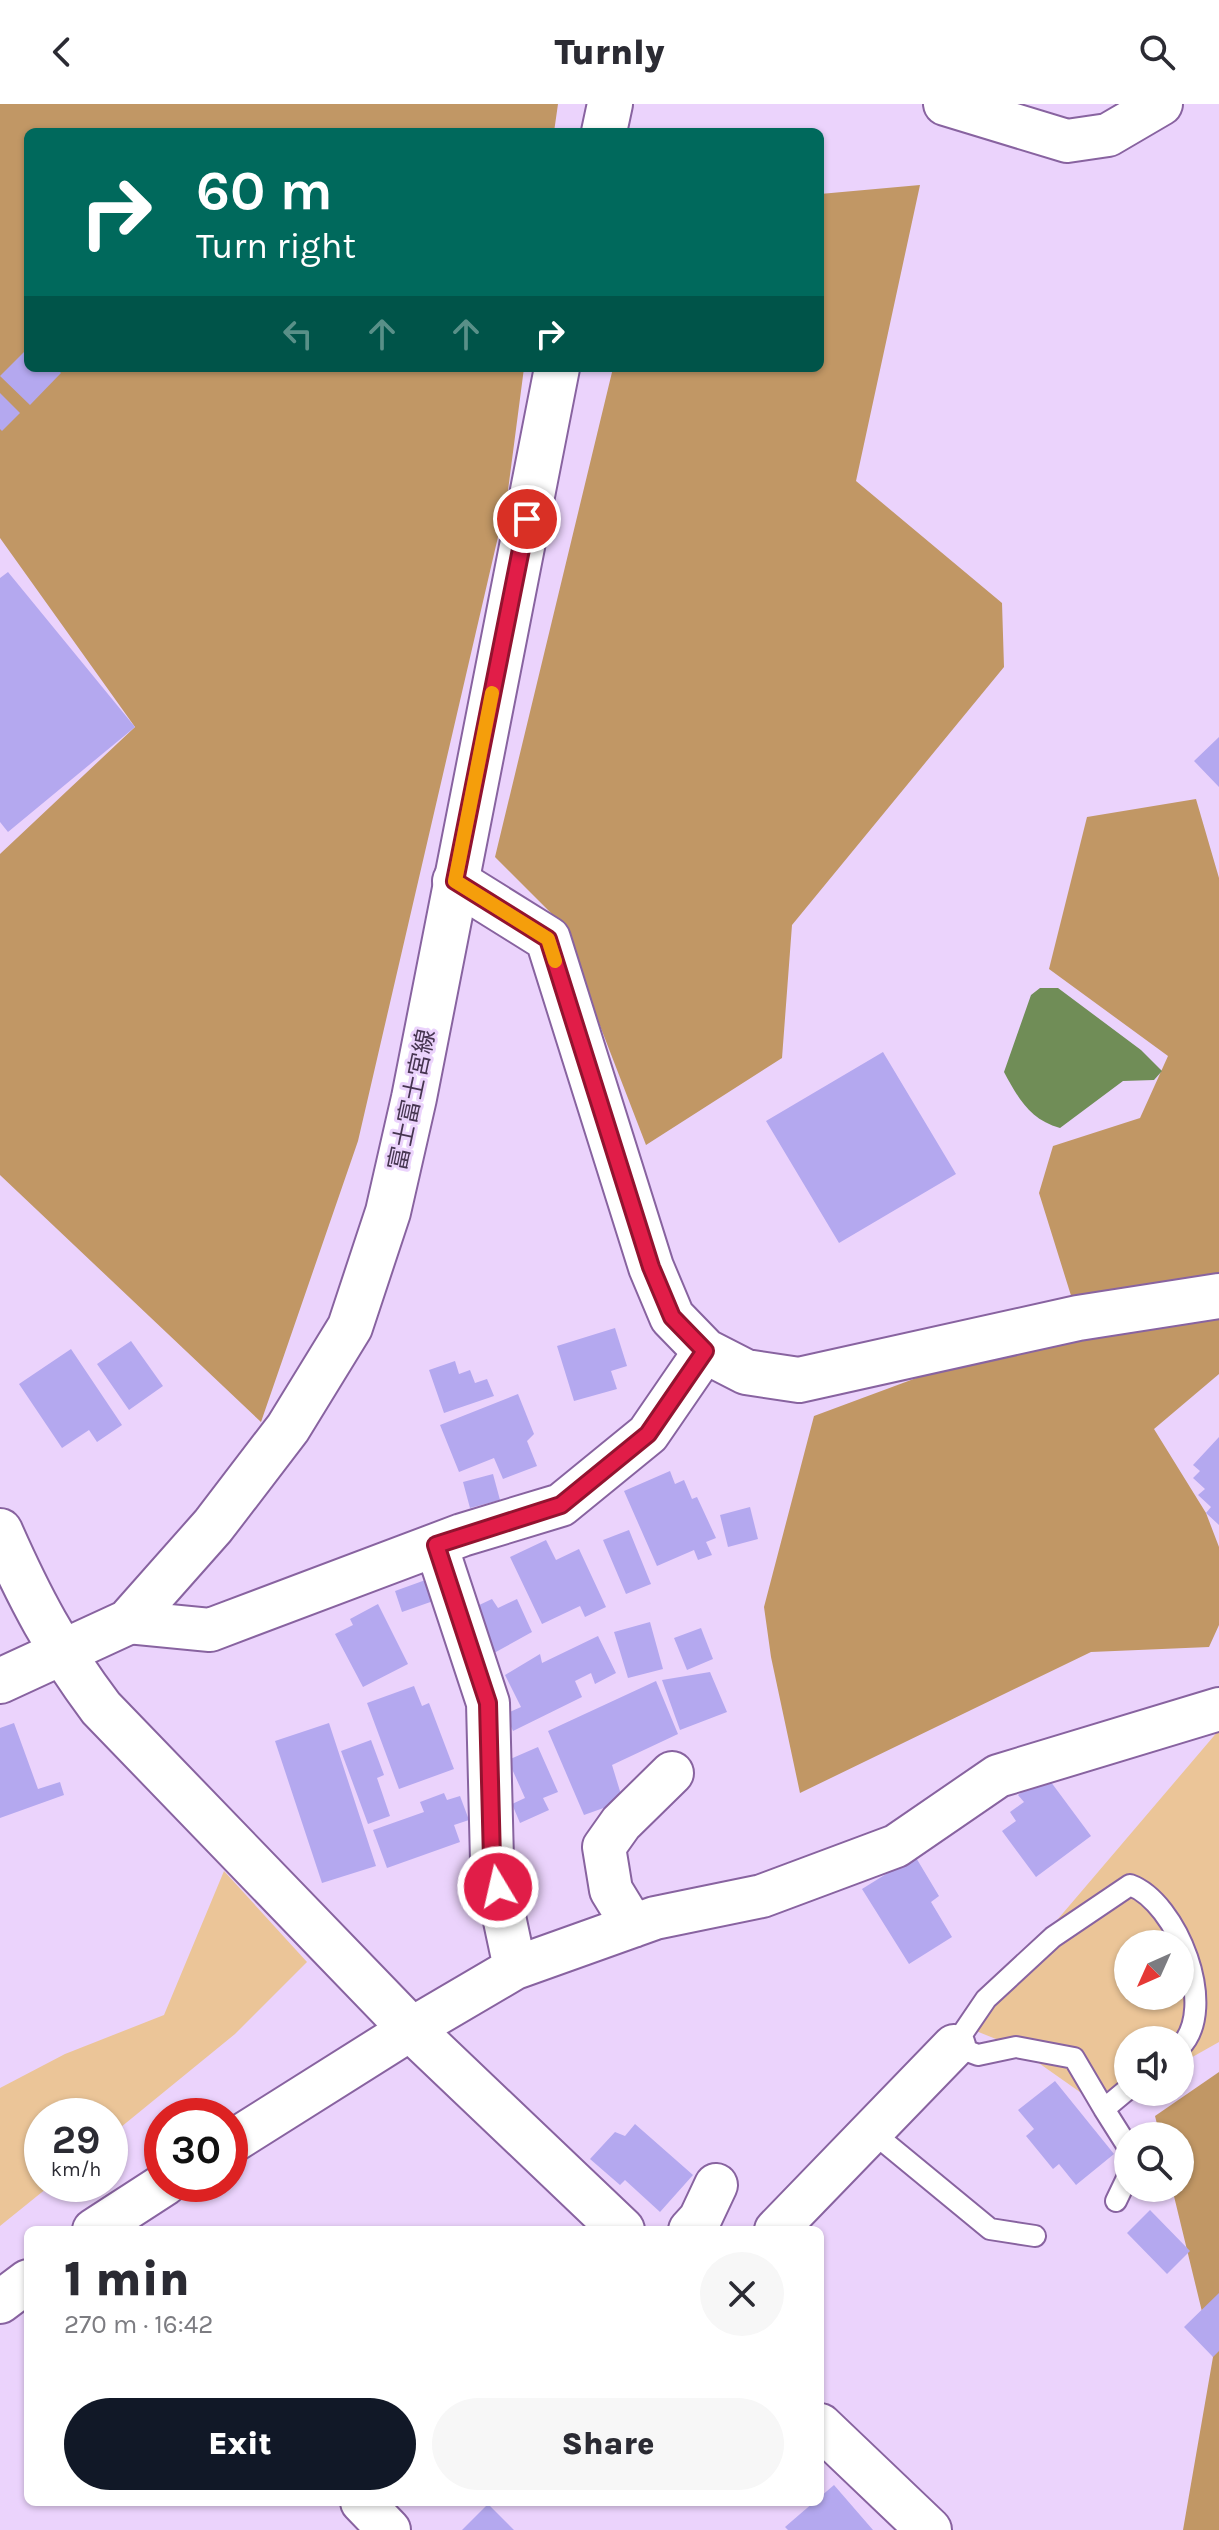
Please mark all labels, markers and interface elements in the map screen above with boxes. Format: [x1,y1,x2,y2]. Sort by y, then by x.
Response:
icon: back [40,30,84,74]
icon: search [1135,30,1179,74]
text: Turnly [554,31,665,73]
text: 60 m [196,158,333,223]
icon: right [64,160,168,264]
text: Turn right [196,225,356,267]
icon: left [276,312,320,356]
icon: ahead [360,312,404,356]
icon: ahead [444,312,488,356]
icon: right [528,312,572,356]
pin [493,485,561,553]
icon: arrive [505,497,549,541]
street label: 富士富士宮線 [383,1027,441,1173]
position arrow [456,1845,540,1929]
north arrow [1114,1930,1194,2010]
map controls [1114,1930,1194,2202]
button: sound [1114,2026,1194,2106]
speed limit sign: 30 [144,2098,248,2202]
text: 29 [52,2116,100,2163]
button: search [1114,2122,1194,2202]
text: km/h [51,2158,101,2181]
text: 1 min [64,2251,190,2307]
button: close [700,2252,784,2336]
text: 270 m · 16:42 [64,2309,213,2340]
button: Exit [64,2398,416,2490]
button: Share [432,2398,784,2490]

